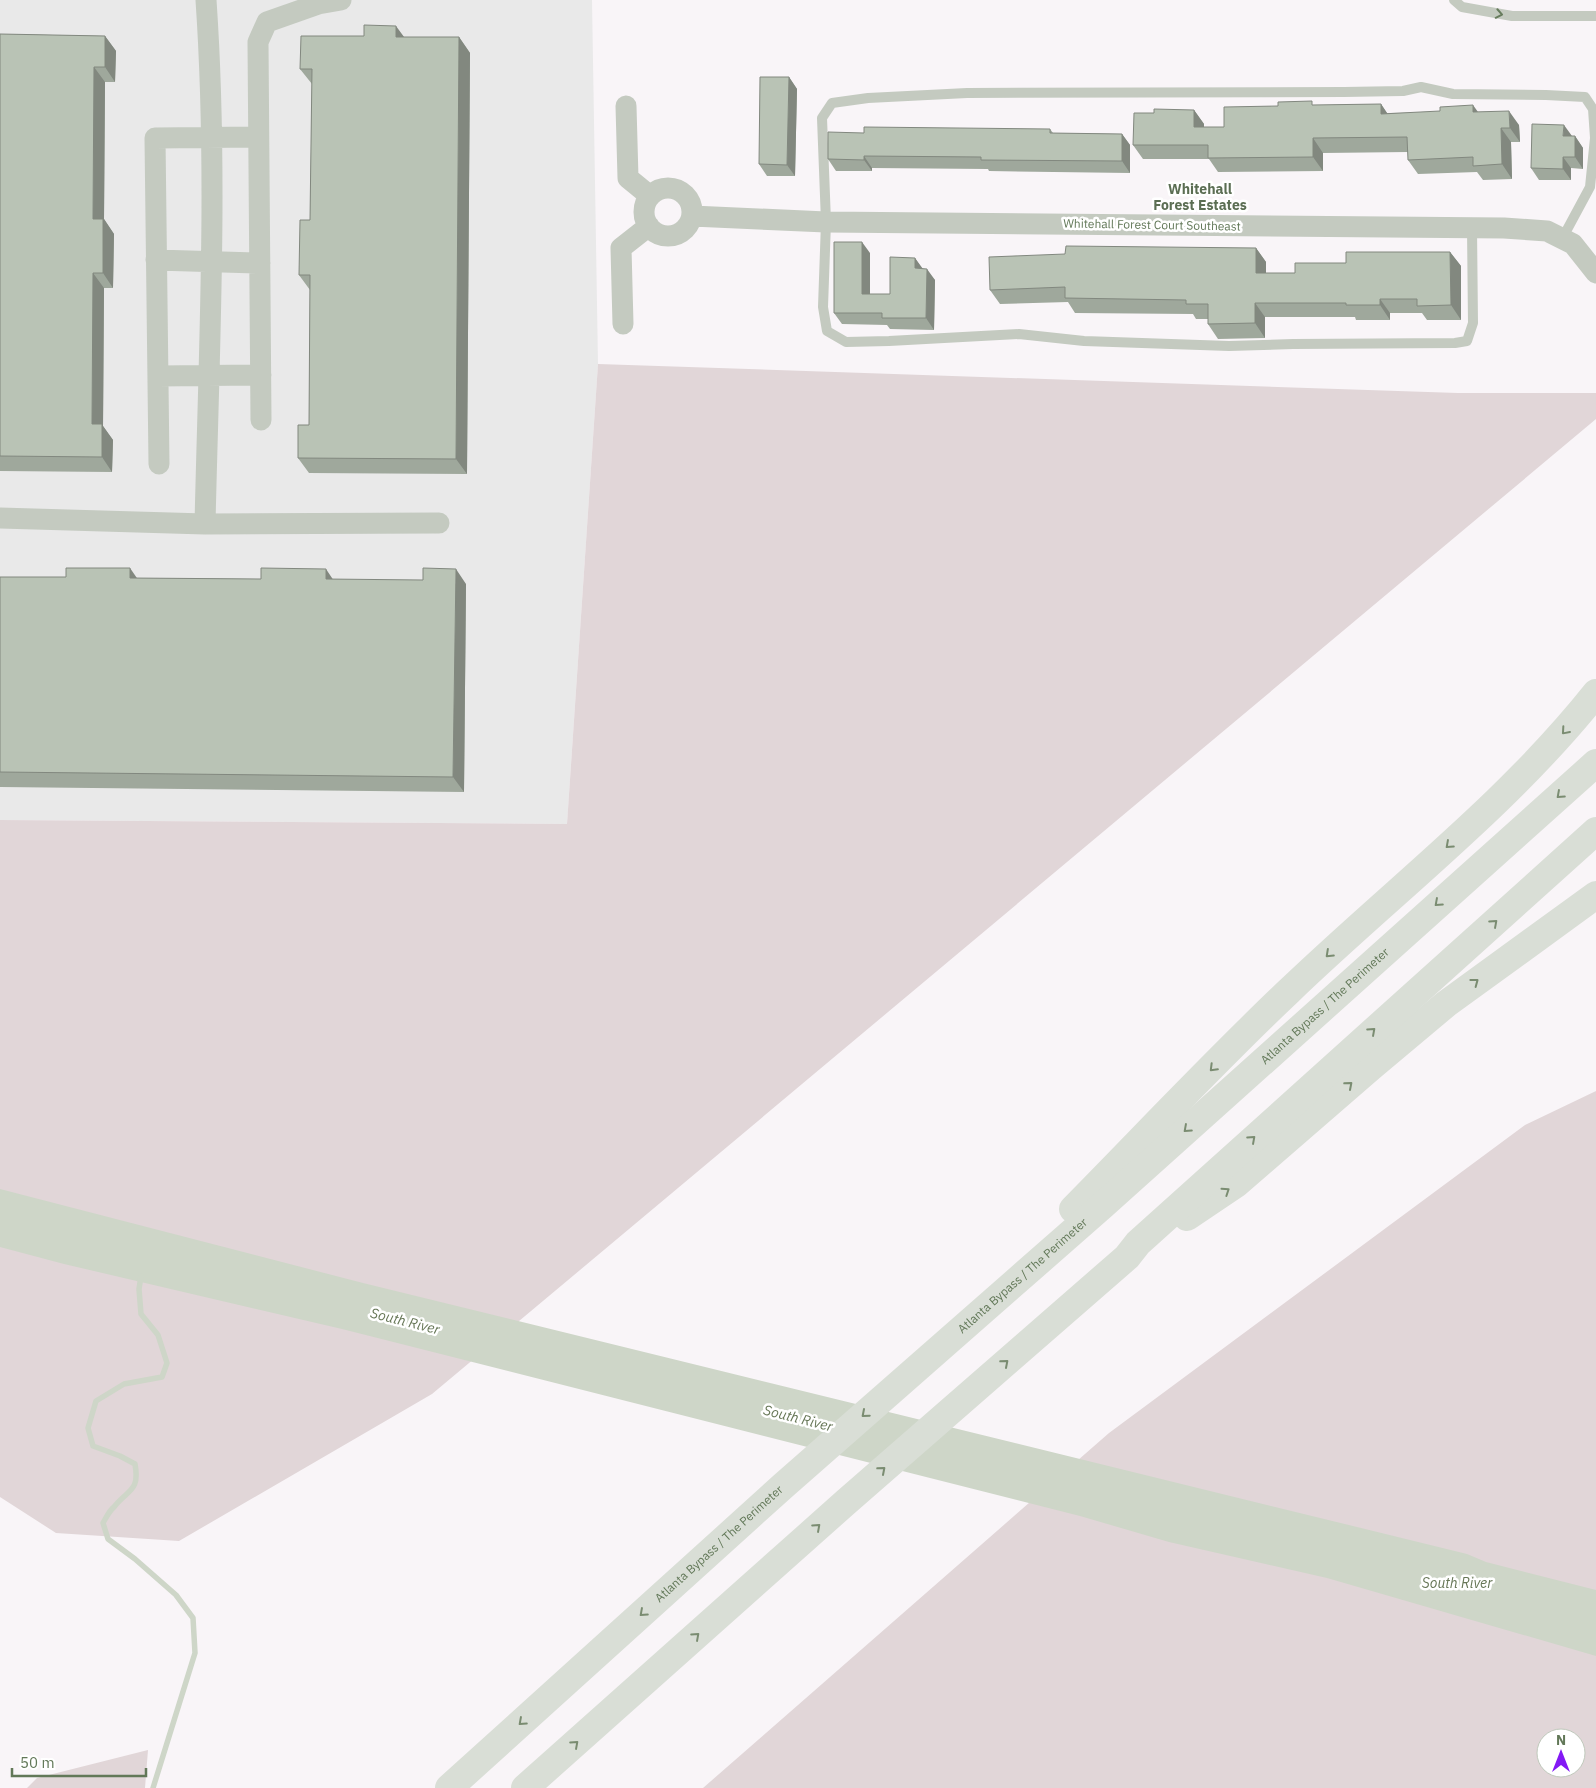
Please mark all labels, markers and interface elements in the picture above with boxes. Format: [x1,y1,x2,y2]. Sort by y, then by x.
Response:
one-way arrow [1495,9,1504,19]
district label: Whitehall Forest Estates [1153,180,1247,214]
street label: Whitehall Forest Court Southeast [1063,215,1241,234]
one-way arrow [1561,725,1570,734]
one-way arrow [1556,789,1565,798]
one-way arrow [1446,839,1455,848]
one-way arrow [1435,898,1444,907]
one-way arrow [1488,920,1497,929]
street label: Atlanta Bypass / The Perimeter [1257,944,1392,1067]
one-way arrow [1325,948,1334,957]
one-way arrow [1469,980,1478,988]
one-way arrow [1367,1028,1376,1037]
one-way arrow [1210,1062,1219,1071]
one-way arrow [1344,1082,1353,1091]
one-way arrow [1184,1123,1193,1132]
one-way arrow [1246,1136,1255,1145]
one-way arrow [1220,1187,1229,1197]
street label: Atlanta Bypass / The Perimeter [954,1214,1090,1336]
water label: South River [369,1304,442,1339]
one-way arrow [999,1360,1008,1369]
water label: South River [762,1401,835,1436]
one-way arrow [862,1409,871,1417]
one-way arrow [877,1467,886,1476]
street label: Atlanta Bypass / The Perimeter [652,1481,786,1605]
one-way arrow [812,1524,821,1533]
water label: South River [1422,1574,1493,1592]
one-way arrow [640,1607,649,1616]
one-way arrow [690,1633,699,1642]
one-way arrow [519,1716,528,1725]
north arrow [1536,1728,1586,1778]
text: N [1556,1731,1566,1749]
one-way arrow [569,1741,578,1750]
scale bar [12,1746,146,1778]
text: 50 m [20,1753,55,1772]

